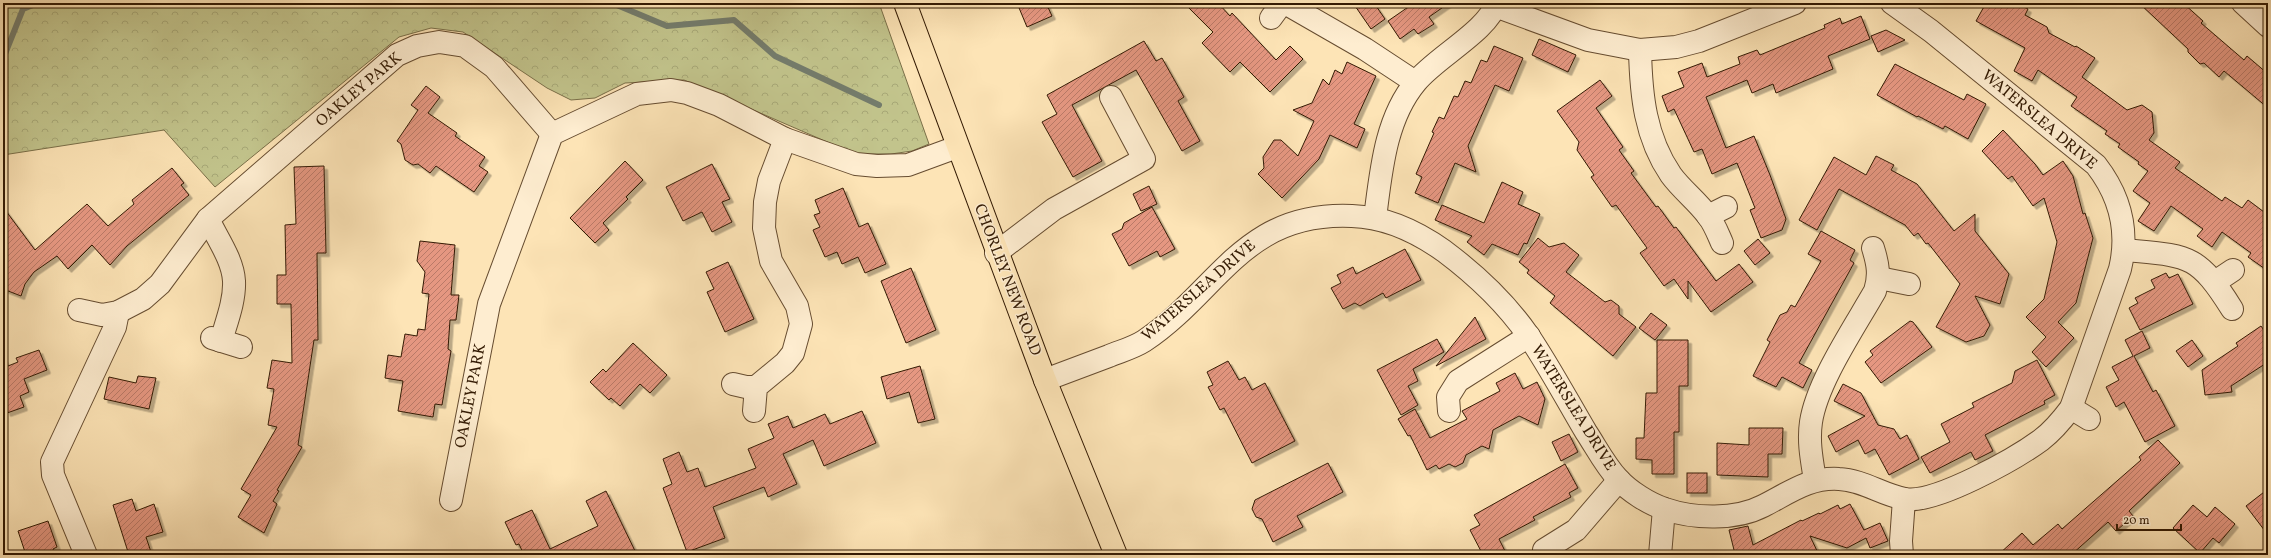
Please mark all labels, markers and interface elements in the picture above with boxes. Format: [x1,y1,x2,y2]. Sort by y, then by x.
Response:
street label: OAKLEY PARK [311,47,407,133]
street label: WATERSLEA DRIVE [1977,65,2101,175]
street label: CHORLEY NEW ROAD [968,201,1046,360]
street label: WATERSLEA DRIVE [1137,235,1261,347]
street label: WATERSLEA DRIVE [1525,341,1621,475]
street label: OAKLEY PARK [450,342,492,450]
scale bar [2117,506,2181,532]
text: 20 m [2123,513,2150,529]

